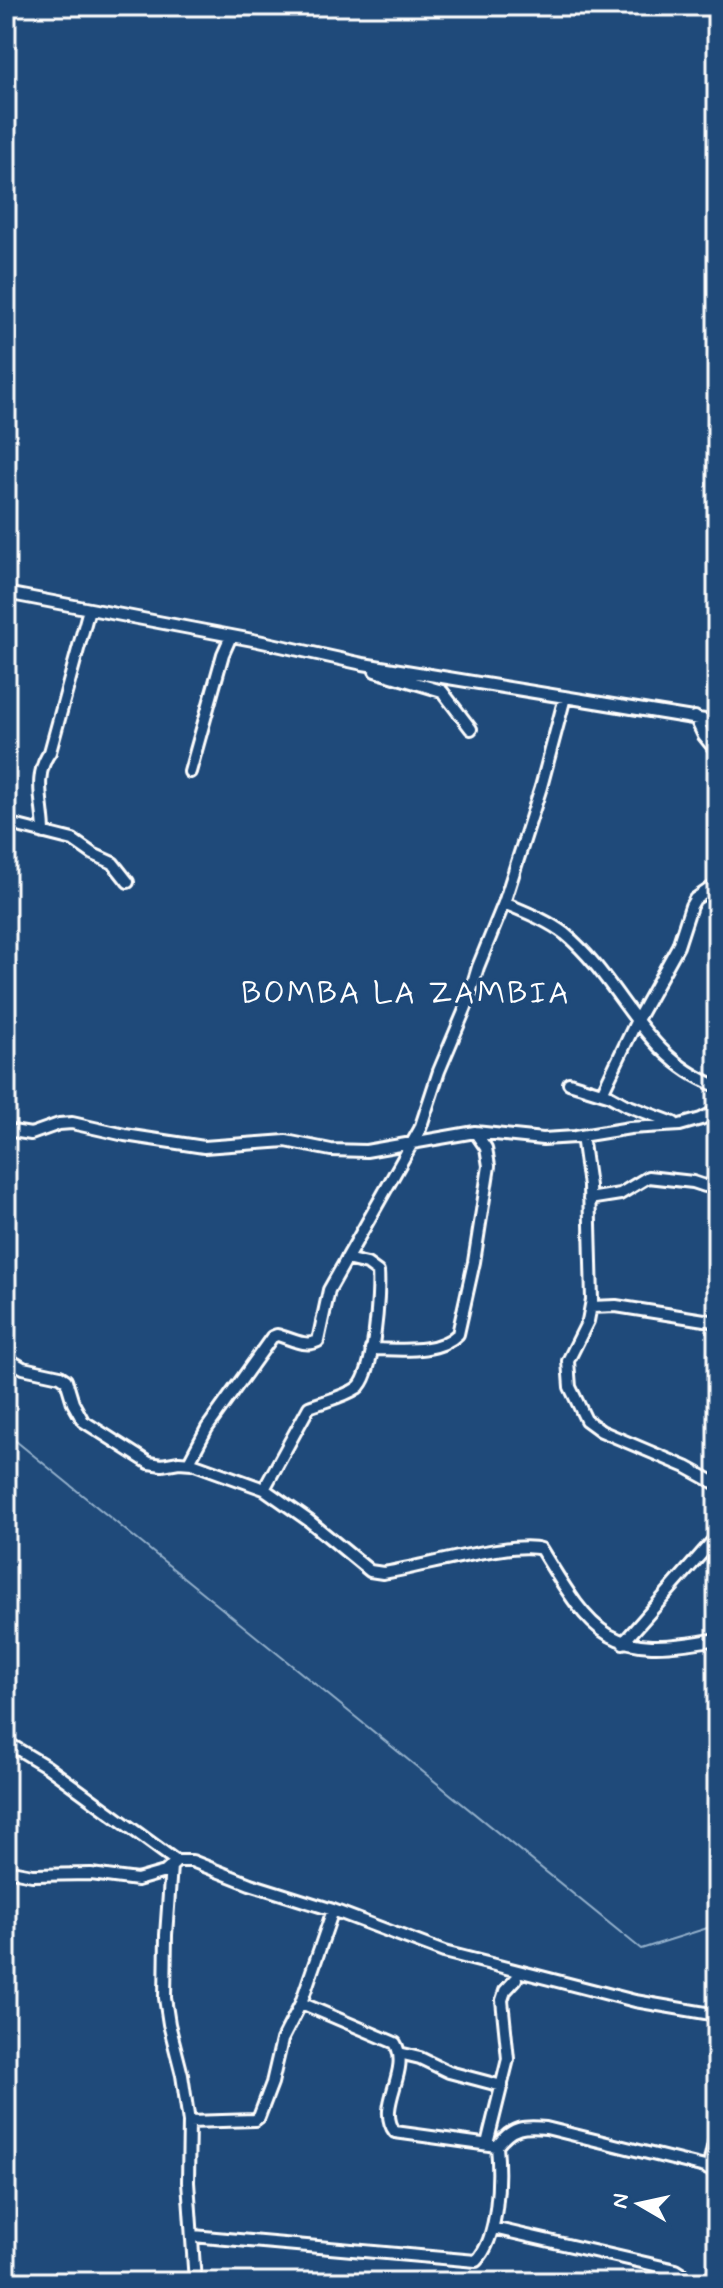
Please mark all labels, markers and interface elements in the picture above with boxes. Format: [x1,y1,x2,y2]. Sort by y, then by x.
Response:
district label: BOMBA LA ZAMBIA [241,973,571,1015]
north arrow [599,2164,679,2244]
text: N [606,2192,636,2211]

